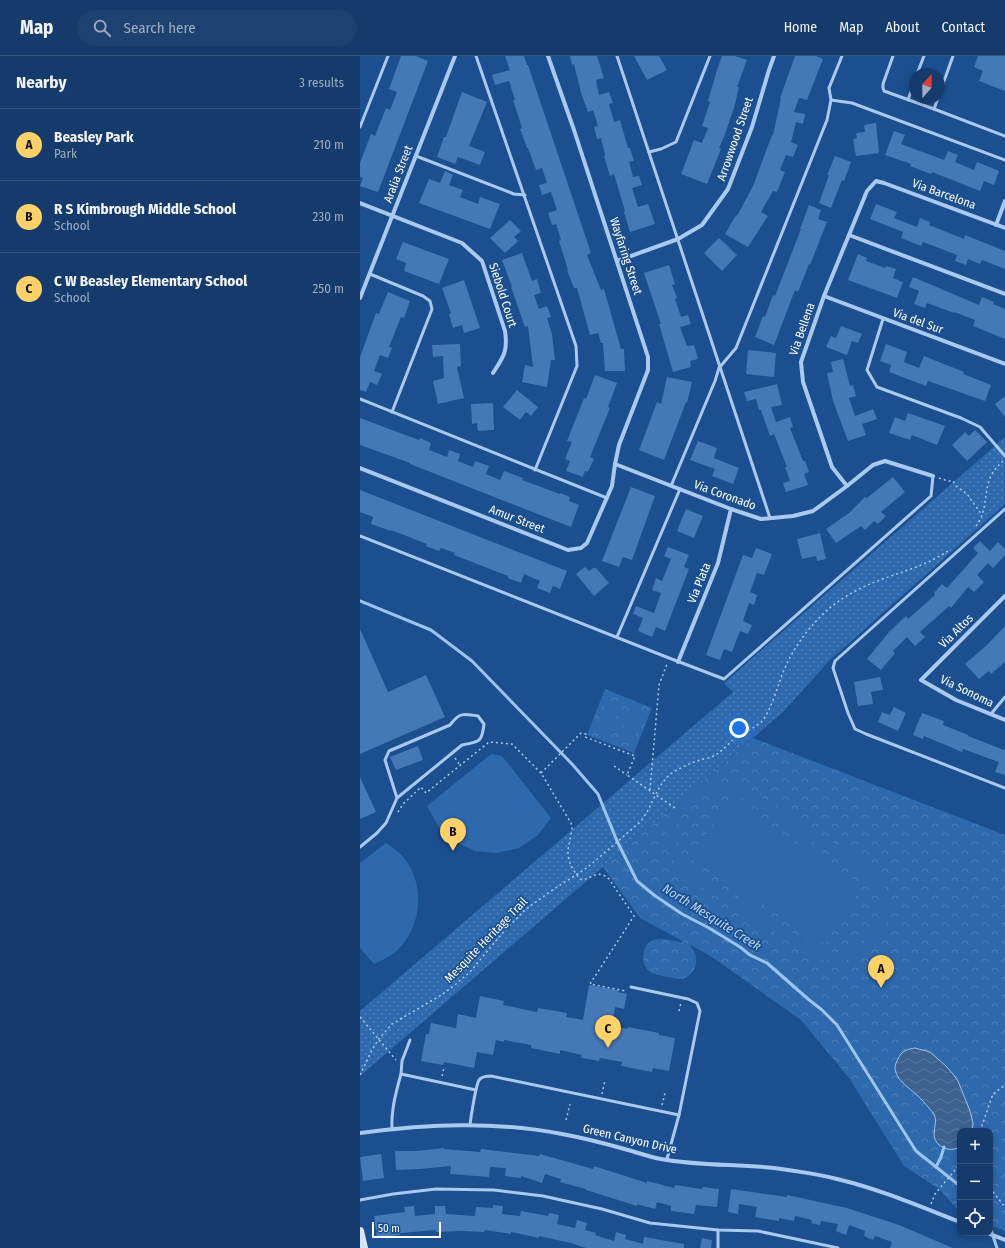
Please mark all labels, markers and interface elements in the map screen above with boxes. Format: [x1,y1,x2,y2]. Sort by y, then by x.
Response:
search box [77,10,357,46]
text: Map [20,16,53,39]
icon: search [91,17,113,39]
text: Search here [123,19,196,37]
text: Home [784,19,817,36]
text: Map [839,19,863,36]
text: About [885,19,920,36]
text: Contact [942,19,985,36]
north arrow [909,68,945,104]
text: Nearby [16,72,67,93]
text: 3 results [299,75,344,90]
street label: Arrowwood Street [714,95,756,183]
text: Beasley Park [54,128,134,146]
text: A [25,137,33,152]
text: 210 m [314,137,344,152]
street label: Aralia Street [381,143,415,205]
text: Park [54,146,77,161]
street label: Via Barcelona [910,176,978,212]
text: R S Kimbrough Middle School [54,200,236,218]
text: B [25,209,33,224]
text: 230 m [313,209,344,224]
street label: Wayfaring Street [607,216,645,297]
text: School [54,218,90,233]
street label: Siebold Court [486,261,520,329]
text: C W Beasley Elementary School [54,272,247,290]
text: C [26,281,32,296]
text: 250 m [312,281,344,296]
text: School [54,290,90,305]
street label: Via Bellena [786,301,818,357]
street label: Via del Sur [891,305,946,337]
street label: Via Coronado [692,477,758,513]
street label: Amur Street [487,502,547,536]
street label: Via Plata [685,560,714,605]
street label: Via Altos [936,611,976,651]
street label: Via Sonoma [938,672,996,710]
your location [729,718,749,738]
pin: B [440,818,466,851]
water label: North Mesquite Creek [660,881,764,954]
street label: Mesquite Heritage Trail [442,894,530,986]
pin: A [868,955,894,988]
pin: C [595,1015,621,1048]
street label: Green Canyon Drive [582,1121,678,1157]
map controls [957,1128,993,1236]
button: + [957,1128,993,1164]
button: − [957,1164,993,1200]
button: locate [957,1200,993,1236]
scale bar [372,1220,441,1239]
text: 50 m [378,1222,400,1235]

